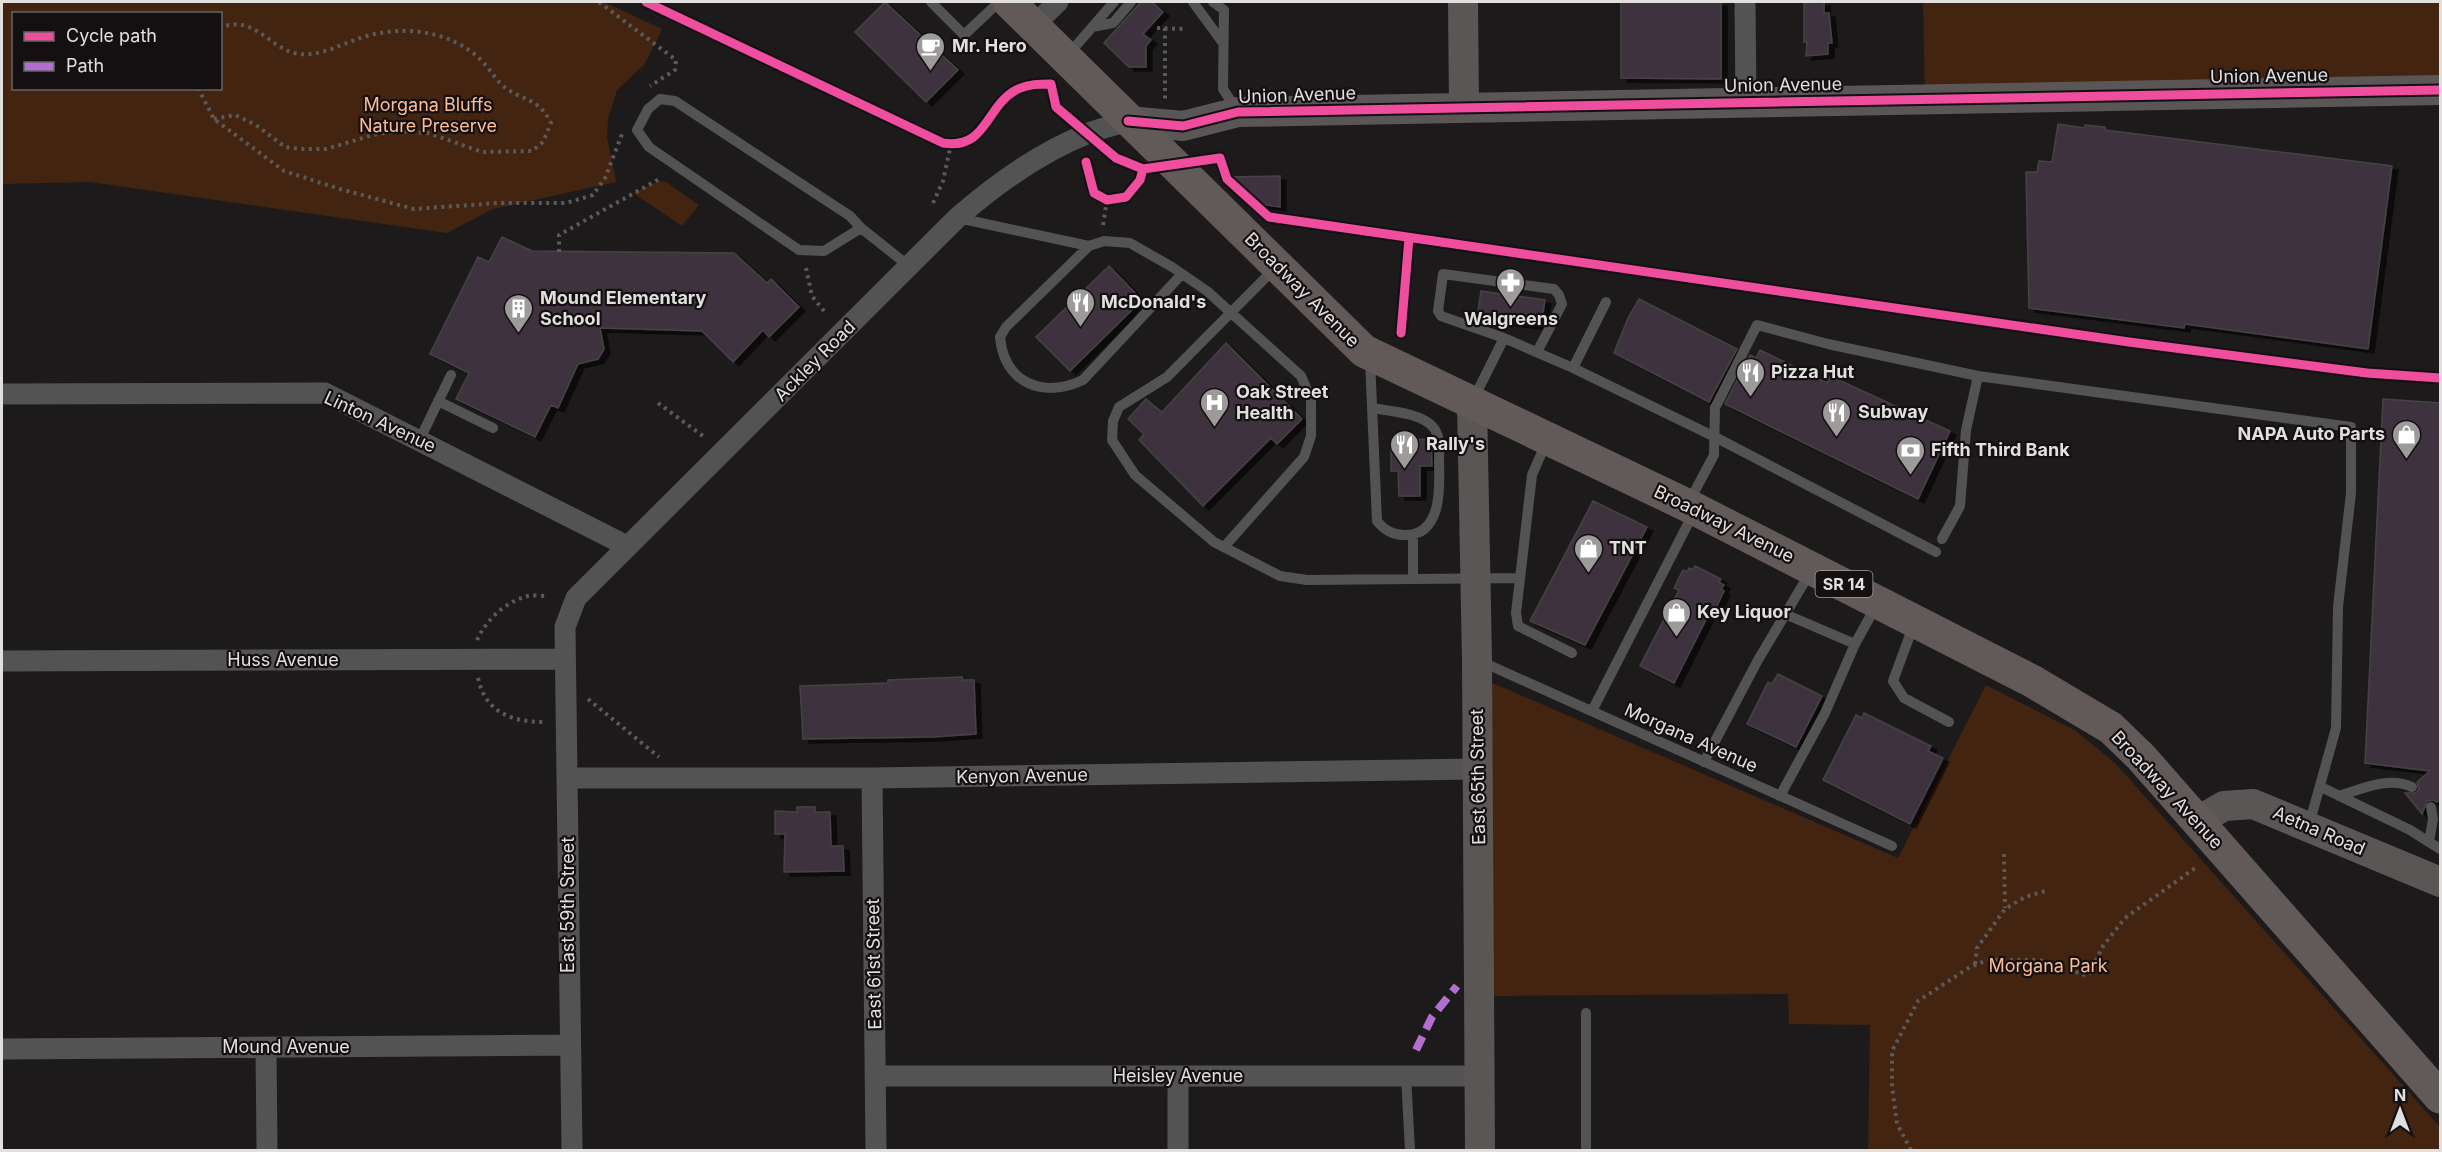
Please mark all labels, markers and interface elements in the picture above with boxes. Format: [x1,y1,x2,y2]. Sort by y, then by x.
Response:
legend [12,12,222,90]
text: Cycle path [66,25,157,46]
cafe icon: Mr. Hero [915,30,947,72]
place label: Mr. Hero [952,35,1027,56]
text: Path [66,55,104,76]
street label: Union Avenue [2210,64,2328,87]
street label: Union Avenue [1724,73,1842,96]
street label: Union Avenue [1238,82,1356,107]
park label: Morgana Bluffs Nature Preserve [359,94,497,136]
street label: Broadway Avenue [1241,228,1364,351]
pharmacy icon: Walgreens [1495,266,1527,308]
restaurant icon: McDonald's [1064,286,1096,328]
place label: Mound Elementary School [540,287,706,329]
place label: McDonald's [1101,291,1206,312]
building icon: Mound Elementary School [503,292,535,334]
place label: Walgreens [1464,308,1558,329]
street label: Ackley Road [770,316,859,405]
restaurant icon: Pizza Hut [1734,356,1766,398]
place label: Pizza Hut [1771,361,1855,382]
place label: Oak Street Health [1236,381,1329,423]
hospital icon: Oak Street Health [1199,386,1231,428]
street label: Linton Avenue [321,387,439,457]
restaurant icon: Subway [1821,396,1853,438]
place label: Subway [1858,401,1928,422]
shop icon: NAPA Auto Parts [2390,418,2422,460]
place label: NAPA Auto Parts [2238,423,2385,444]
restaurant icon: Rally's [1389,428,1421,470]
place label: Rally's [1426,433,1485,454]
bank icon: Fifth Third Bank [1894,434,1926,476]
place label: Fifth Third Bank [1931,439,2070,460]
street label: Broadway Avenue [1651,481,1798,567]
shop icon: TNT [1572,532,1604,574]
place label: TNT [1609,537,1647,558]
road number: SR 14 [1816,571,1872,597]
shop icon: Key Liquor [1660,596,1692,638]
place label: Key Liquor [1697,601,1791,622]
street label: Huss Avenue [227,649,339,670]
street label: Morgana Avenue [1621,699,1761,776]
street label: East 65th Street [1466,709,1489,845]
street label: Broadway Avenue [2107,726,2227,853]
street label: Kenyon Avenue [956,764,1088,787]
street label: Aetna Road [2270,802,2368,859]
street label: East 59th Street [557,837,578,973]
street label: East 61st Street [862,898,885,1030]
park label: Morgana Park [1988,955,2108,976]
street label: Mound Avenue [222,1036,350,1057]
street label: Heisley Avenue [1113,1065,1243,1086]
north arrow [2370,1080,2430,1140]
text: N [2394,1085,2406,1105]

